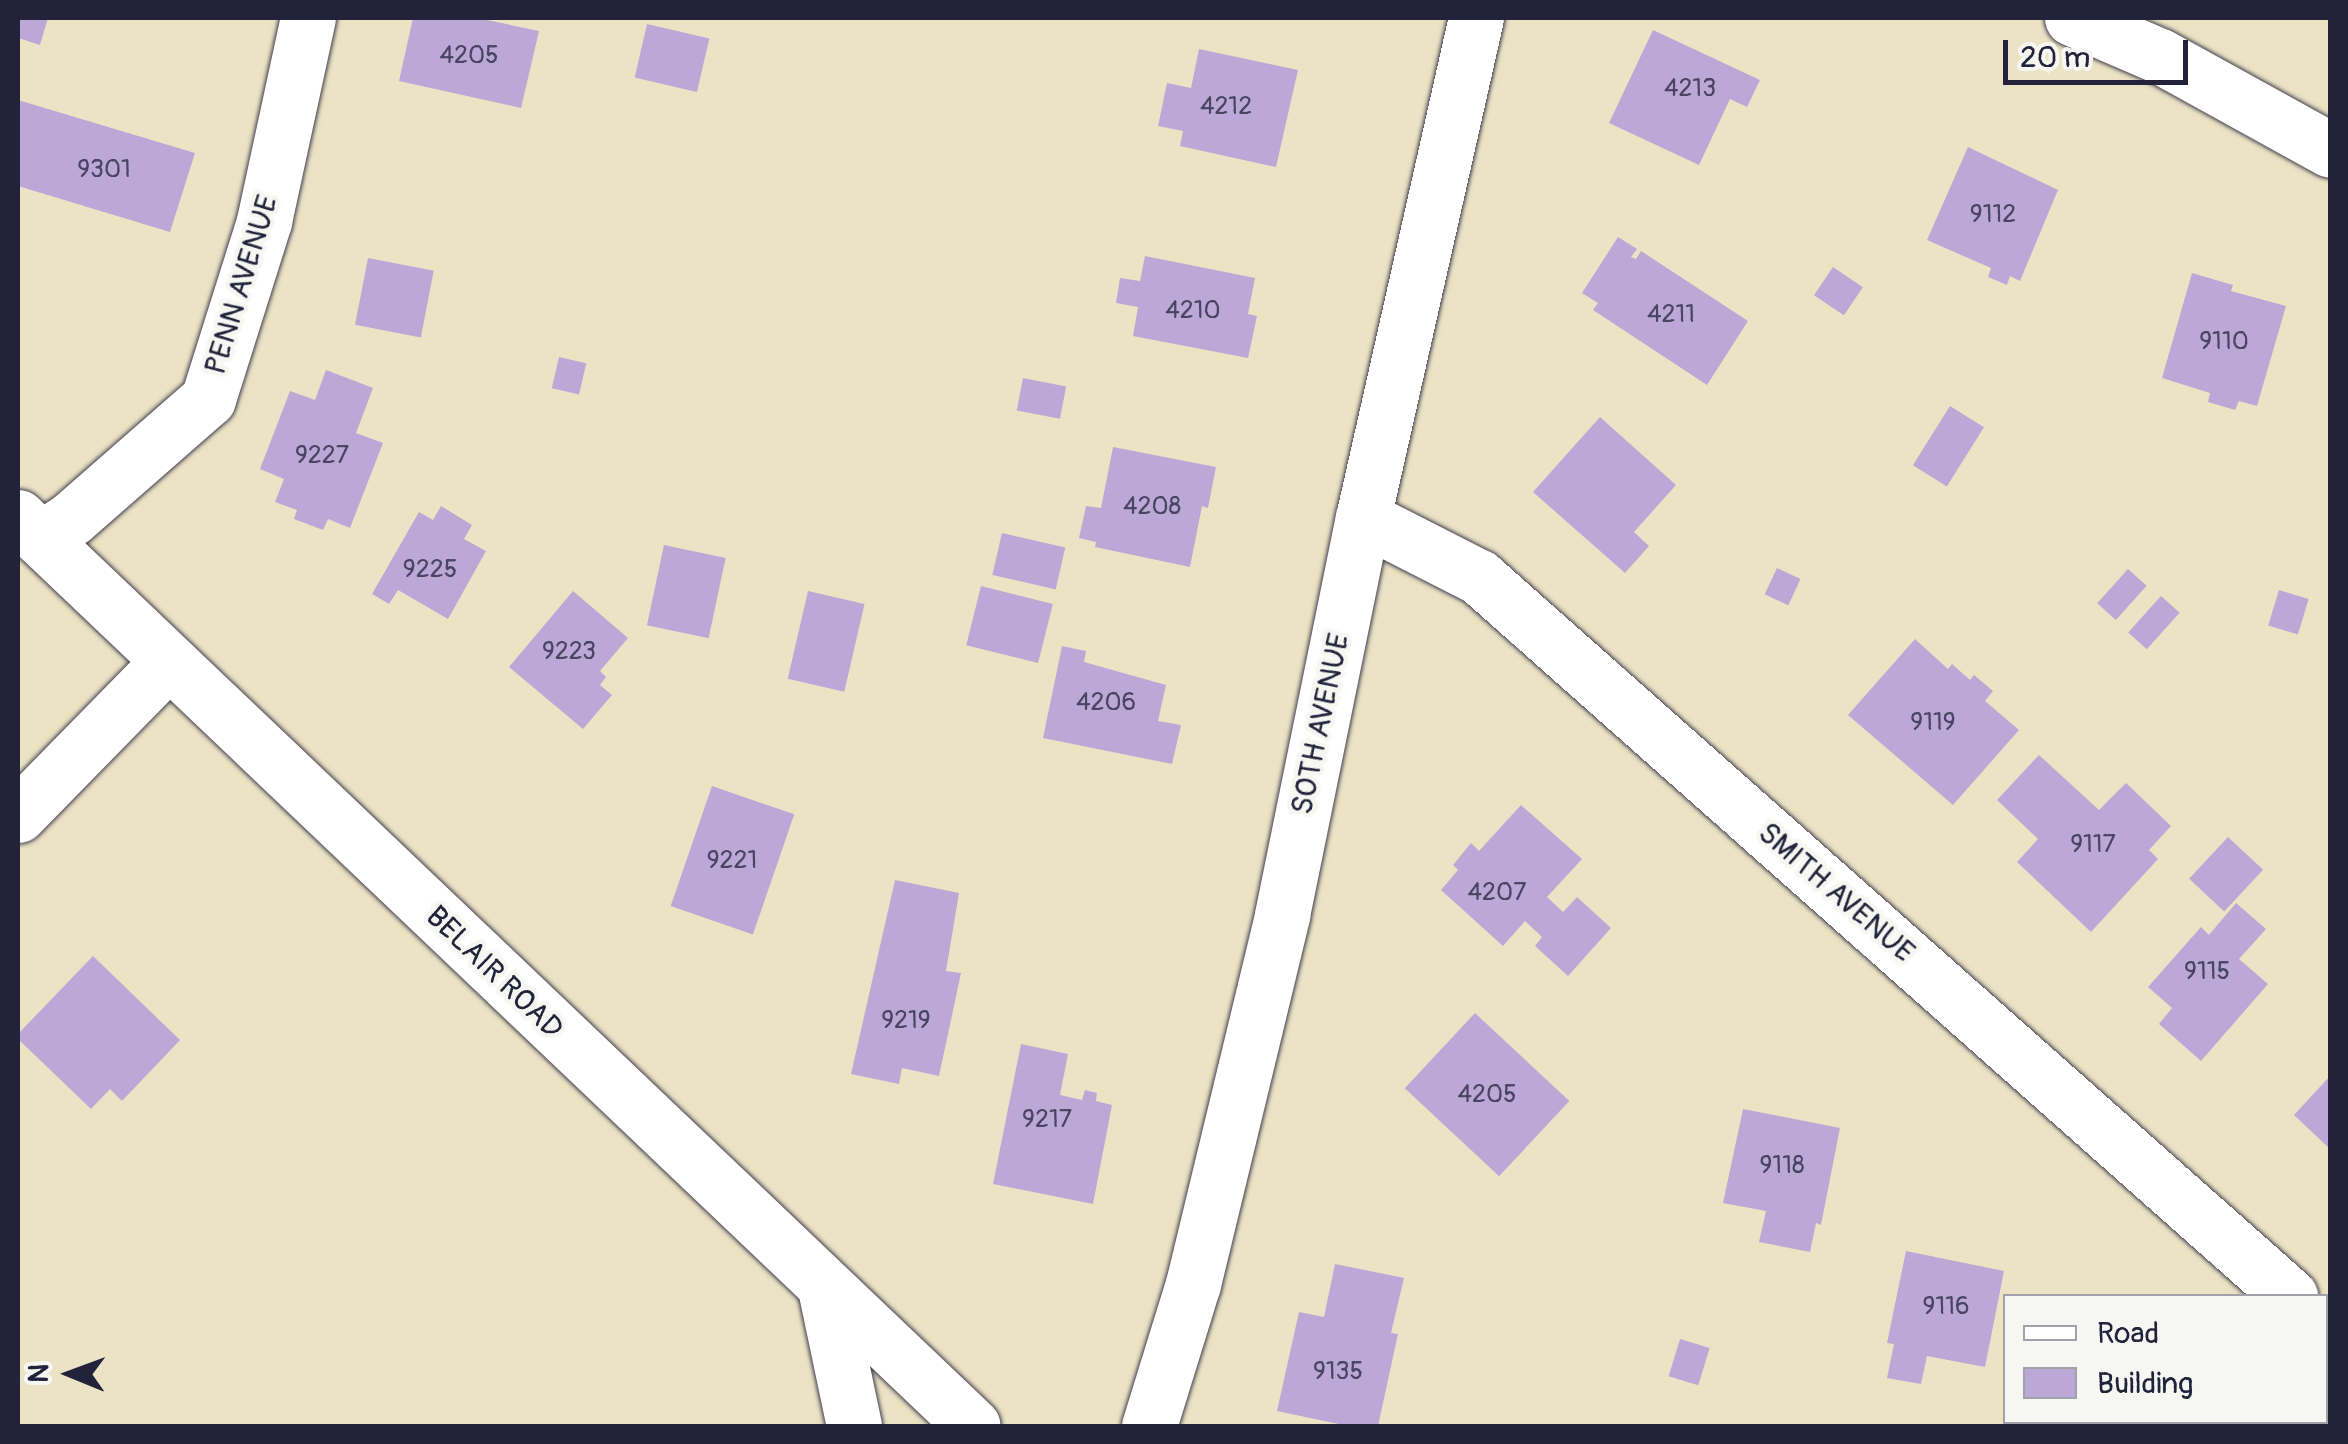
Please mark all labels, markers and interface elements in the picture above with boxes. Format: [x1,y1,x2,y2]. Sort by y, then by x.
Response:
scale bar [2008,20,2193,82]
text: 20 m [2020,39,2090,76]
house number: 4205 [439,41,499,71]
house number: 4213 [1664,74,1716,104]
house number: 4212 [1200,92,1252,122]
house number: 9301 [77,155,131,185]
street label: PENN AVENUE [198,191,286,379]
house number: 9112 [1970,200,2016,230]
house number: 4210 [1165,296,1221,326]
house number: 4211 [1647,300,1695,330]
house number: 9110 [2199,327,2249,357]
house number: 9227 [295,441,349,471]
house number: 4208 [1123,492,1181,522]
house number: 9225 [403,555,457,585]
street label: SOTH AVENUE [1284,630,1358,818]
house number: 9223 [542,637,596,667]
house number: 4206 [1076,688,1136,718]
house number: 9119 [1910,708,1956,738]
street label: SMITH AVENUE [1751,815,1921,971]
house number: 9117 [2070,830,2116,860]
house number: 9221 [707,846,757,876]
house number: 4207 [1468,878,1526,908]
street label: BELAIR ROAD [418,899,570,1047]
house number: 9115 [2184,957,2230,987]
house number: 9219 [881,1006,931,1036]
house number: 4205 [1457,1080,1517,1110]
house number: 9217 [1022,1105,1072,1135]
house number: 9118 [1759,1151,1805,1181]
house number: 9116 [1923,1292,1969,1322]
legend [2003,1294,2328,1424]
text: Road [2097,1315,2159,1352]
north arrow [20,1324,120,1424]
house number: 9135 [1313,1357,1363,1387]
text: N [22,1364,57,1383]
text: Building [2097,1365,2193,1402]

